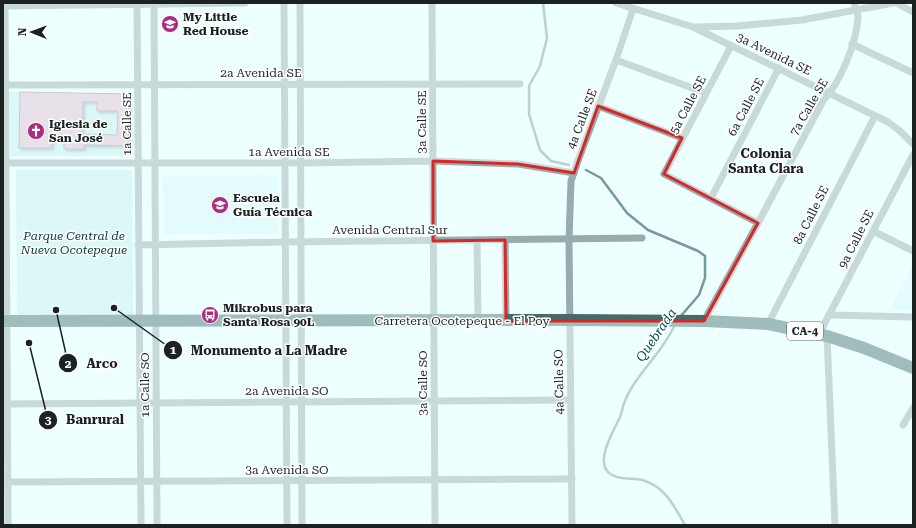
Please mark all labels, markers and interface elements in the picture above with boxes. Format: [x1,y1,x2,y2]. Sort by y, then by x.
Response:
place label: My Little Red House [183,10,249,38]
north arrow [12,12,52,52]
school or university icon: My Little Red House [160,14,180,34]
text: N [16,27,29,36]
street label: 3a Avenida SE [734,30,814,78]
street label: 2a Avenida SE [220,66,302,80]
street label: 5a Calle SE [667,74,709,136]
street label: 6a Calle SE [725,76,767,138]
street label: 7a Calle SE [787,76,831,138]
street label: 4a Calle SE [564,87,600,151]
street label: 3a Calle SE [415,90,429,154]
street label: 1a Calle SE [120,92,134,156]
place label: Iglesia de San José [49,117,108,145]
church icon: Iglesia de San José [26,121,46,141]
street label: 1a Avenida SE [248,145,330,159]
district label: Colonia Santa Clara [728,146,804,176]
street label: 8a Calle SE [790,183,832,247]
place label: Escuela Guía Técnica [233,191,312,219]
school or university icon: Escuela Guía Técnica [210,195,230,215]
street label: 9a Calle SE [835,207,877,271]
street label: Avenida Central Sur [332,223,448,237]
park label: Parque Central de Nueva Ocotepeque [20,229,127,257]
place label: Mikrobus para Santa Rosa 90L [223,301,315,329]
bus stop icon: Mikrobus para Santa Rosa 90L [200,305,220,325]
water label: Quebrada [633,305,679,364]
street label: Carretera Ocotepeque - El Poy [374,314,550,328]
road number: CA-4 [787,322,823,340]
callout: Monumento a La Madre [163,338,355,363]
text: 1 [170,343,177,357]
text: Monumento a La Madre [191,343,348,358]
street label: 4a Calle SO [551,349,567,415]
street label: 3a Calle SO [416,350,430,416]
callout: Arco [58,351,125,376]
street label: 1a Calle SO [138,352,152,418]
text: Arco [86,356,118,371]
text: 2 [65,357,72,371]
street label: 2a Avenida SO [245,384,329,398]
callout: Banrural [38,407,131,432]
text: Banrural [66,412,125,427]
text: 3 [45,413,52,427]
street label: 3a Avenida SO [245,463,329,477]

